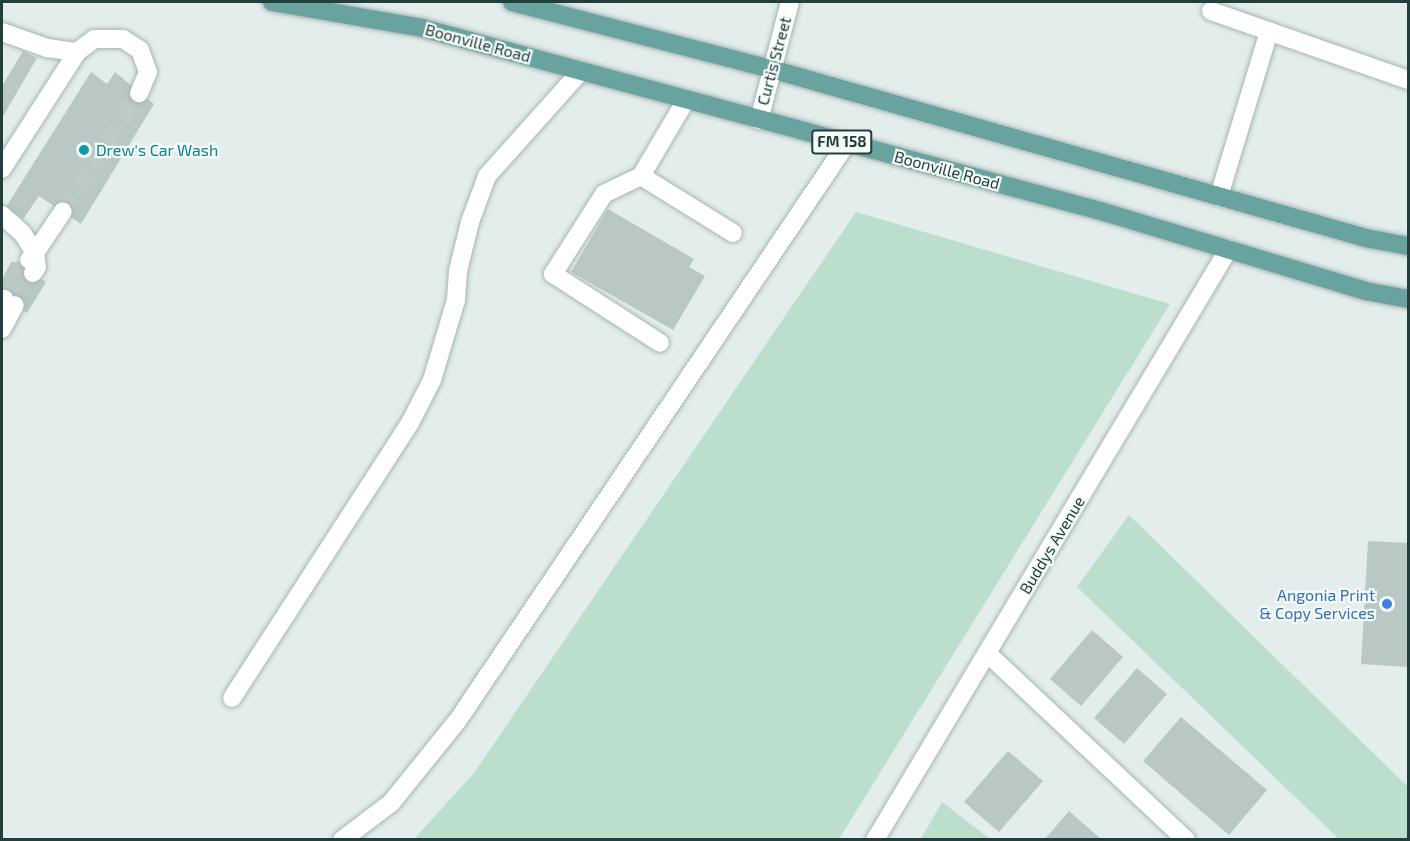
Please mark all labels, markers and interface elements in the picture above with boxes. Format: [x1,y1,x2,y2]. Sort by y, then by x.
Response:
street label: Curtis Street [753,15,795,107]
street label: Boonville Road [423,20,533,66]
road number: FM 158 [810,130,874,154]
place label: Drew's Car Wash [96,140,219,160]
marker: Drew's Car Wash [77,143,91,157]
street label: Boonville Road [892,147,1002,193]
street label: Buddys Avenue [1015,492,1089,598]
place label: Angonia Print & Copy Services [1259,585,1375,623]
marker: Angonia Print & Copy Services [1380,597,1394,611]

